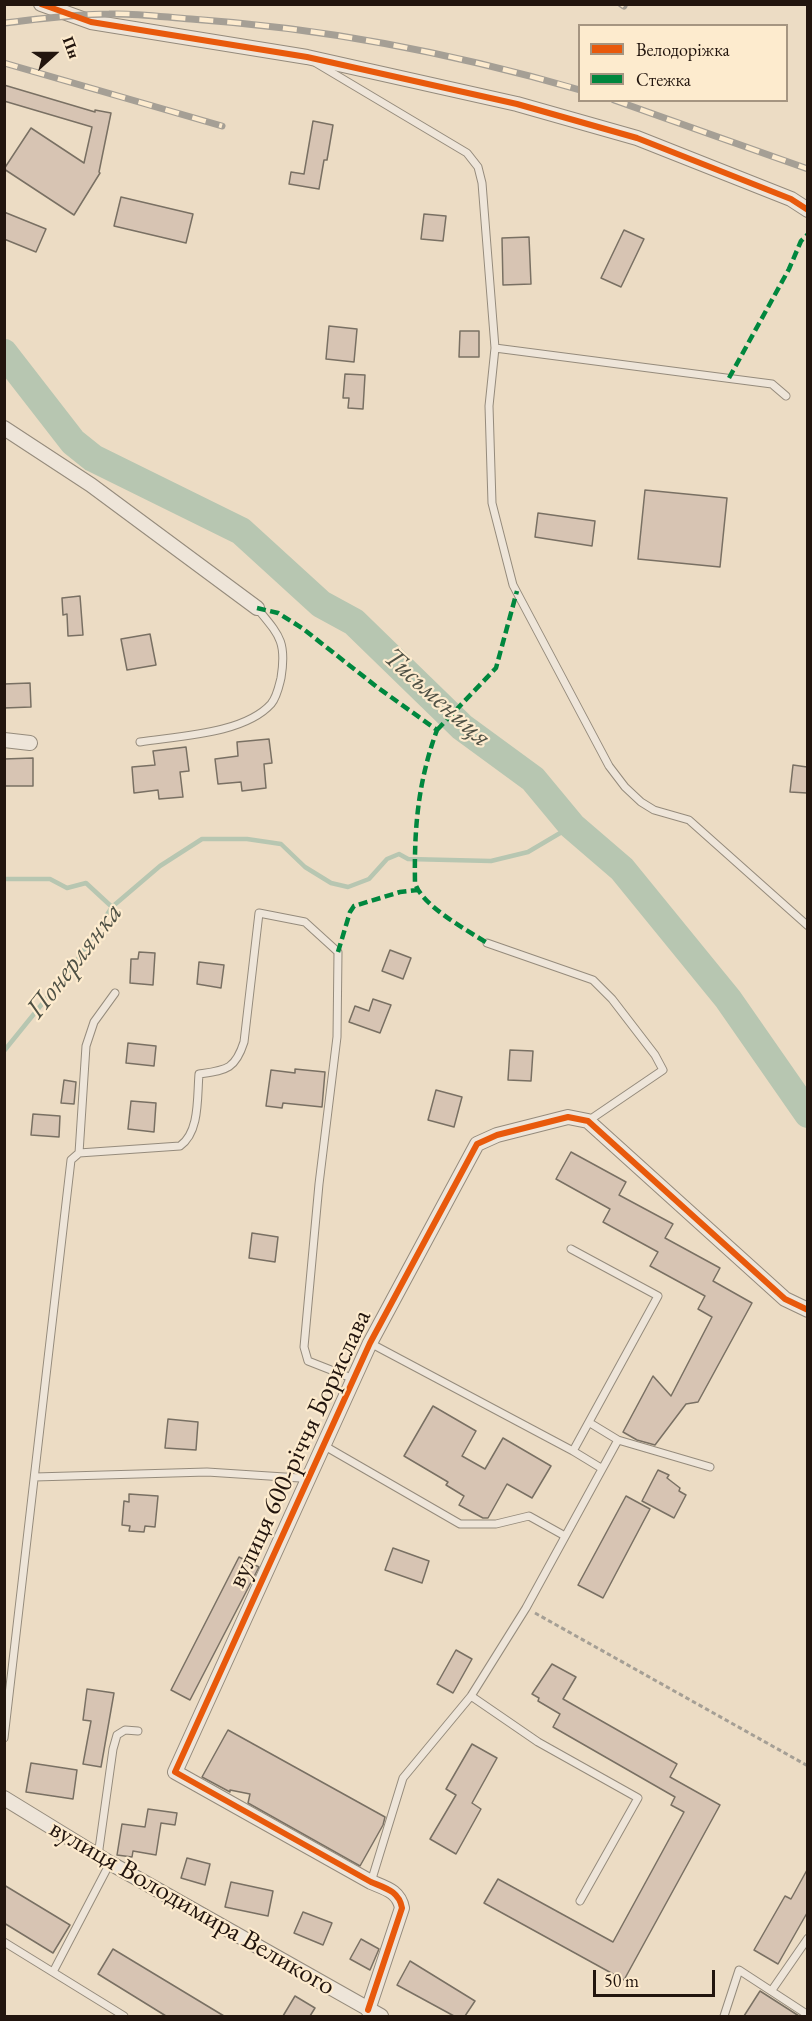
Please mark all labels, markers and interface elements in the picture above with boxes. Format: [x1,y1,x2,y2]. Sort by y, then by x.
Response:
north arrow [24,24,84,84]
legend [578,24,788,102]
text: Пн [58,33,85,61]
text: Велодоріжка [636,38,730,61]
text: Стежка [636,68,691,91]
water label: Тисьмениця [376,641,498,755]
water label: Понерлянка [20,897,130,1025]
street label: вулиця 600-річчя Борислава [221,1305,379,1593]
street label: вулиця Володимира Великого [43,1813,341,2003]
scale bar [596,1958,718,1996]
text: 50 m [604,1969,639,1992]

